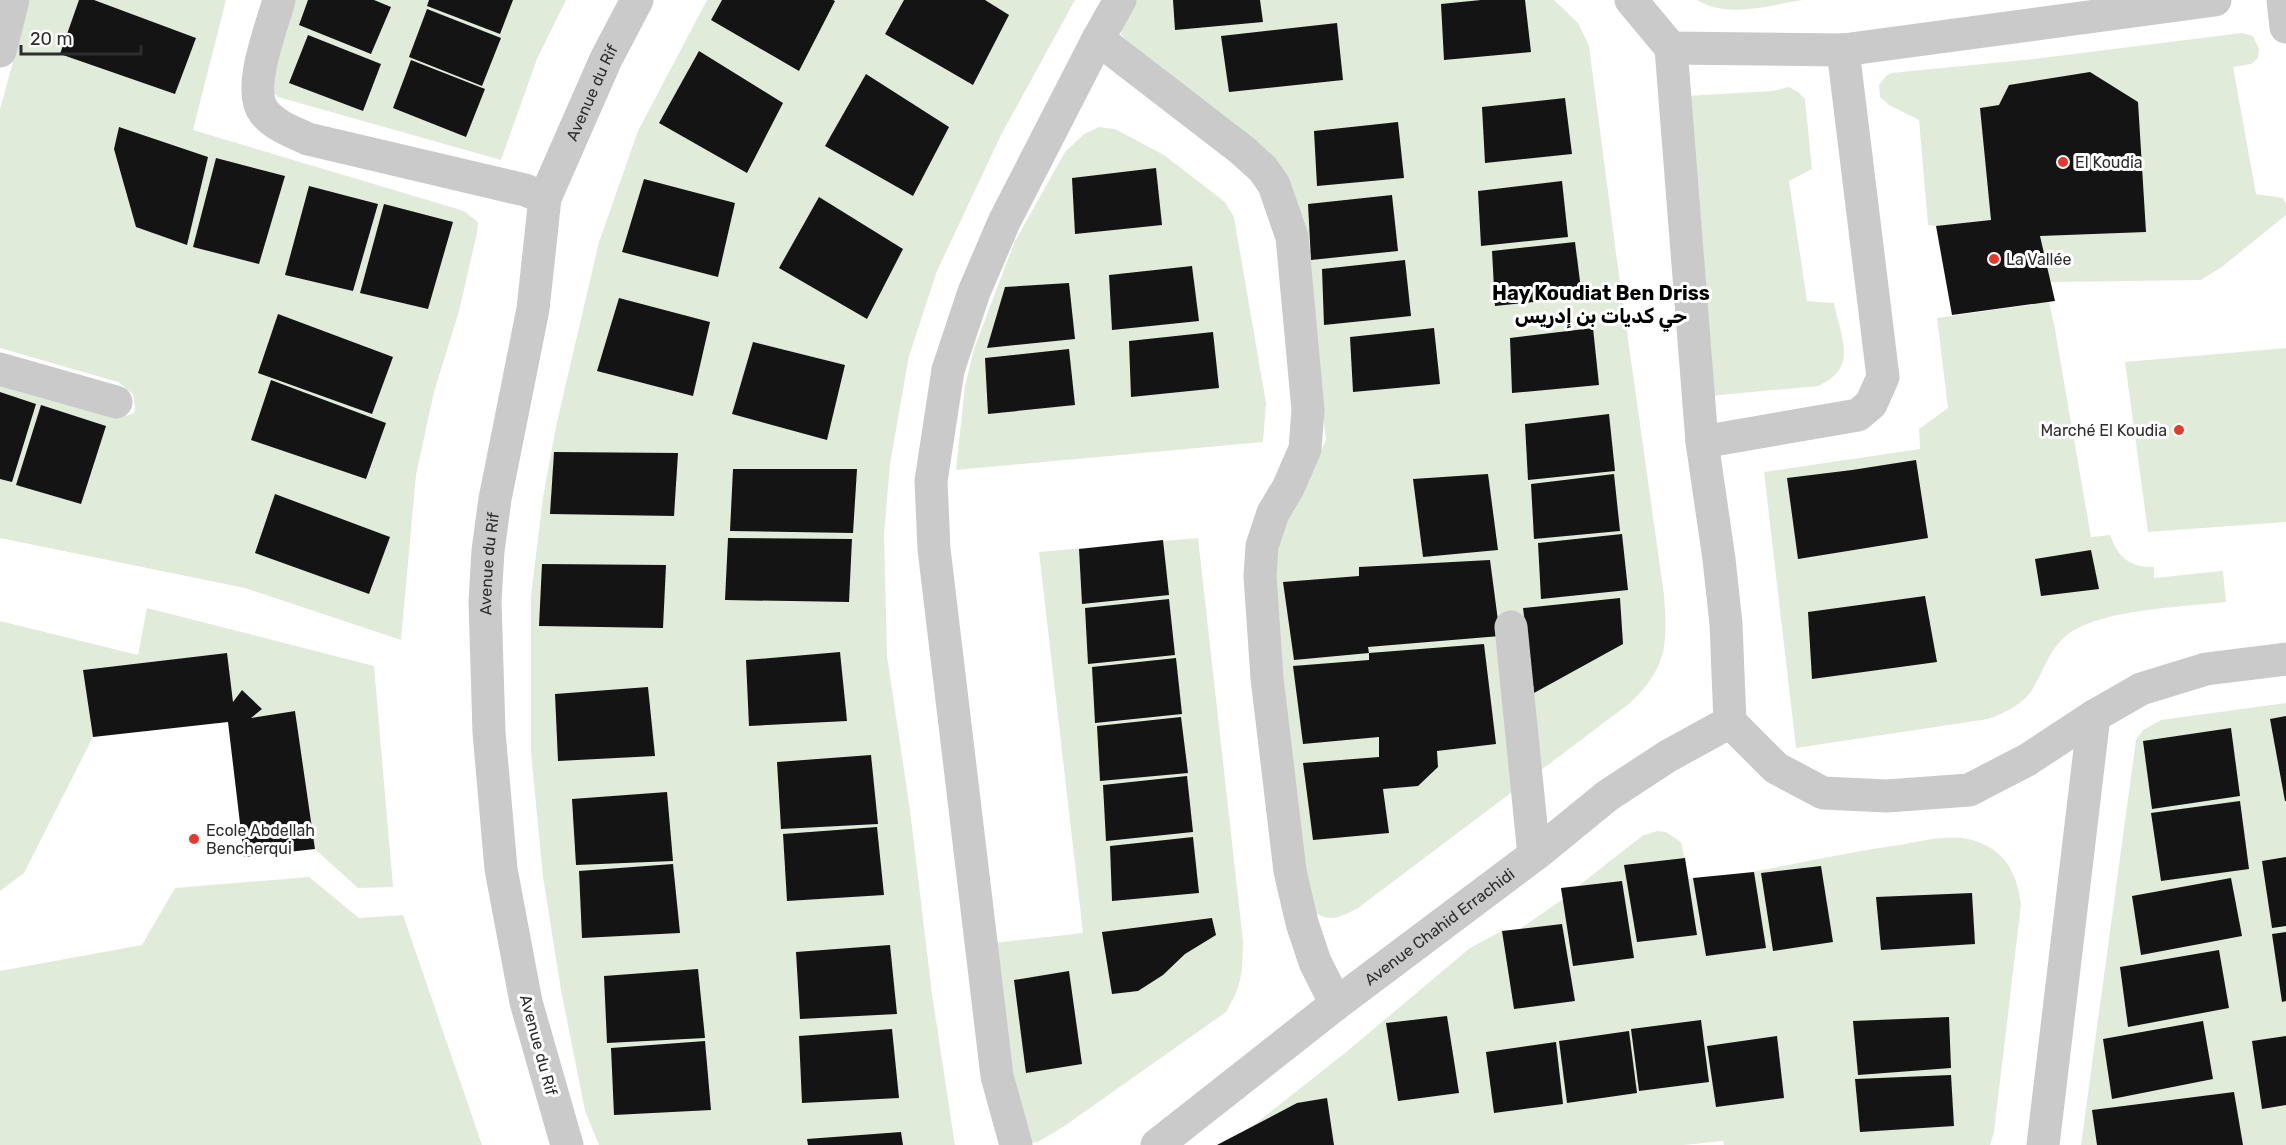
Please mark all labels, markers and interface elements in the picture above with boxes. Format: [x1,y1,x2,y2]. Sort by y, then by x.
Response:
scale bar [21,18,141,56]
text: 20 m [30,28,72,50]
street label: Avenue du Rif [562,40,622,144]
place label: El Koudia [2075,153,2143,172]
marker: El Koudia [2056,155,2070,169]
place label: La Vallée [2006,250,2071,269]
marker: La Vallée [1987,252,2001,266]
district label: Hay Koudiat Ben Driss حي كديات بن إدريس [1492,281,1710,332]
place label: Marché El Koudia [2040,421,2167,440]
marker: Marché El Koudia [2172,423,2186,437]
street label: Avenue du Rif [476,510,503,616]
place label: Ecole Abdellah Bencherqui [206,821,315,858]
marker: Ecole Abdellah Bencherqui [187,832,201,846]
street label: Avenue Chahid Errachidi [1361,864,1518,989]
street label: Avenue du Rif [516,993,561,1098]

